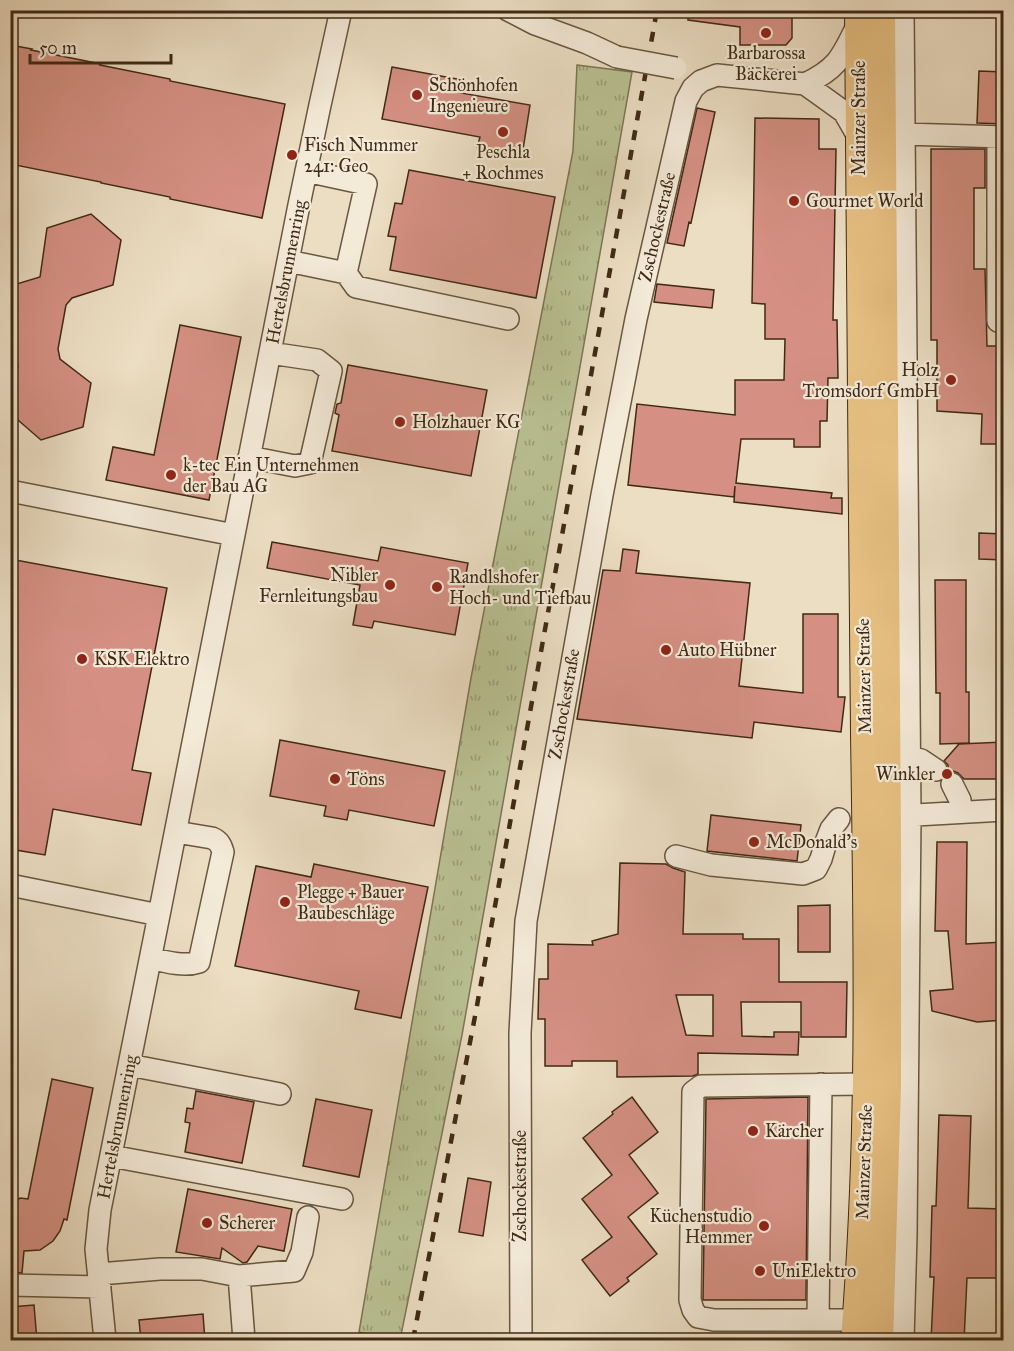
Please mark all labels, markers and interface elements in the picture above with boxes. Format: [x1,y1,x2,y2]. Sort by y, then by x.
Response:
marker: Barbarossa Bäckerei [759,26,773,40]
scale bar [30,27,171,65]
text: 50 m [39,37,77,59]
place label: Barbarossa Bäckerei [726,42,806,85]
street label: Mainzer Straße [848,60,870,176]
place label: Schönhofen Ingenieure [429,74,518,118]
marker: Schönhofen Ingenieure [410,88,424,102]
marker: Peschla + Rochmes [496,125,510,139]
place label: Fisch Nummer 241: Geo [304,134,418,177]
place label: Peschla + Rochmes [462,141,544,184]
marker: Fisch Nummer 241: Geo [285,148,299,162]
street label: Zschockestraße [634,170,680,284]
place label: Gourmet World [806,190,924,212]
marker: Gourmet World [787,194,801,208]
street label: Hertelsbrunnenring [261,197,312,346]
place label: Holz Tromsdorf GmbH [803,359,939,402]
marker: Holz Tromsdorf GmbH [944,373,958,387]
place label: Holzhauer KG [412,411,520,433]
marker: Holzhauer KG [393,415,407,429]
place label: k-tec Ein Unternehmen der Bau AG [183,454,359,497]
marker: k-tec Ein Unternehmen der Bau AG [164,468,178,482]
place label: Nibler Fernleitungsbau [259,564,378,608]
place label: Randlshofer Hoch- und Tiefbau [449,566,592,609]
marker: Nibler Fernleitungsbau [383,578,397,592]
marker: Randlshofer Hoch- und Tiefbau [430,580,444,594]
street label: Mainzer Straße [852,618,876,734]
place label: Auto Hübner [677,639,777,661]
marker: Auto Hübner [659,643,673,657]
street label: Zschockestraße [543,647,585,761]
place label: KSK Elektro [94,648,189,670]
marker: KSK Elektro [75,652,89,666]
place label: Winkler [876,763,935,785]
marker: Winkler [940,767,954,781]
place label: Töns [347,768,384,790]
marker: Töns [328,772,342,786]
place label: McDonald's [766,831,857,853]
marker: McDonald's [747,835,761,849]
place label: Plegge + Bauer Baubeschläge [297,881,404,925]
marker: Plegge + Bauer Baubeschläge [278,895,292,909]
street label: Hertelsbrunnenring [92,1052,143,1201]
street label: Mainzer Straße [851,1104,877,1220]
place label: Kärcher [765,1120,824,1142]
marker: Kärcher [746,1124,760,1138]
street label: Zschockestraße [509,1130,531,1242]
place label: Küchenstudio Hemmer [650,1205,752,1248]
place label: Scherer [219,1212,276,1234]
marker: Scherer [200,1216,214,1230]
marker: Küchenstudio Hemmer [757,1219,771,1233]
place label: UniElektro [772,1260,856,1282]
marker: UniElektro [753,1264,767,1278]

